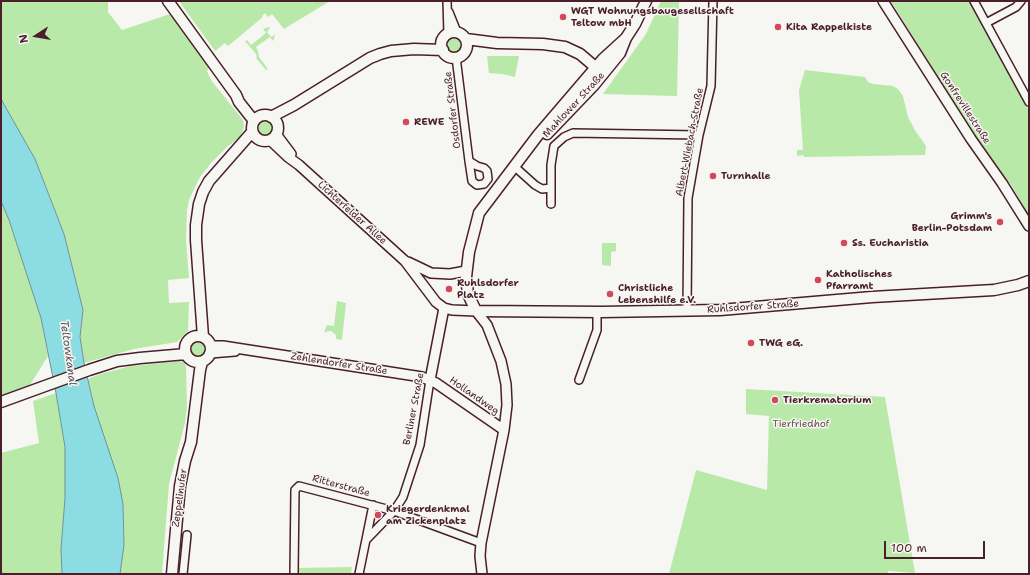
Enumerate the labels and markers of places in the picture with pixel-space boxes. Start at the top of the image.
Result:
place label: WGT Wohnungsbaugesellschaft Teltow mbH [571,5,734,28]
marker: WGT Wohnungsbaugesellschaft Teltow mbH [558,12,568,22]
place label: Kita Rappelkiste [786,21,872,33]
marker: Kita Rappelkiste [773,22,783,32]
place label: REWE [414,116,444,128]
marker: REWE [401,117,411,127]
place label: Turnhalle [721,170,771,182]
marker: Turnhalle [708,171,718,181]
place label: Grimm's Berlin-Potsdam [912,210,992,234]
marker: Grimm's Berlin-Potsdam [995,217,1005,227]
place label: Ss. Eucharistia [852,237,929,249]
marker: Ss. Eucharistia [839,238,849,248]
place label: Katholisches Pfarramt [826,268,892,292]
marker: Katholisches Pfarramt [813,275,823,285]
place label: Ruhlsdorfer Platz [457,277,519,300]
place label: Christliche Lebenshilfe e.V. [618,282,696,306]
marker: Ruhlsdorfer Platz [444,284,454,294]
marker: Christliche Lebenshilfe e.V. [605,289,615,299]
place label: TWG eG. [759,337,803,349]
marker: TWG eG. [746,338,756,348]
place label: Tierkrematorium [783,394,871,406]
marker: Tierkrematorium [770,395,780,405]
place label: Kriegerdenkmal am Zickenplatz [386,503,470,526]
marker: Kriegerdenkmal am Zickenplatz [373,510,383,520]

